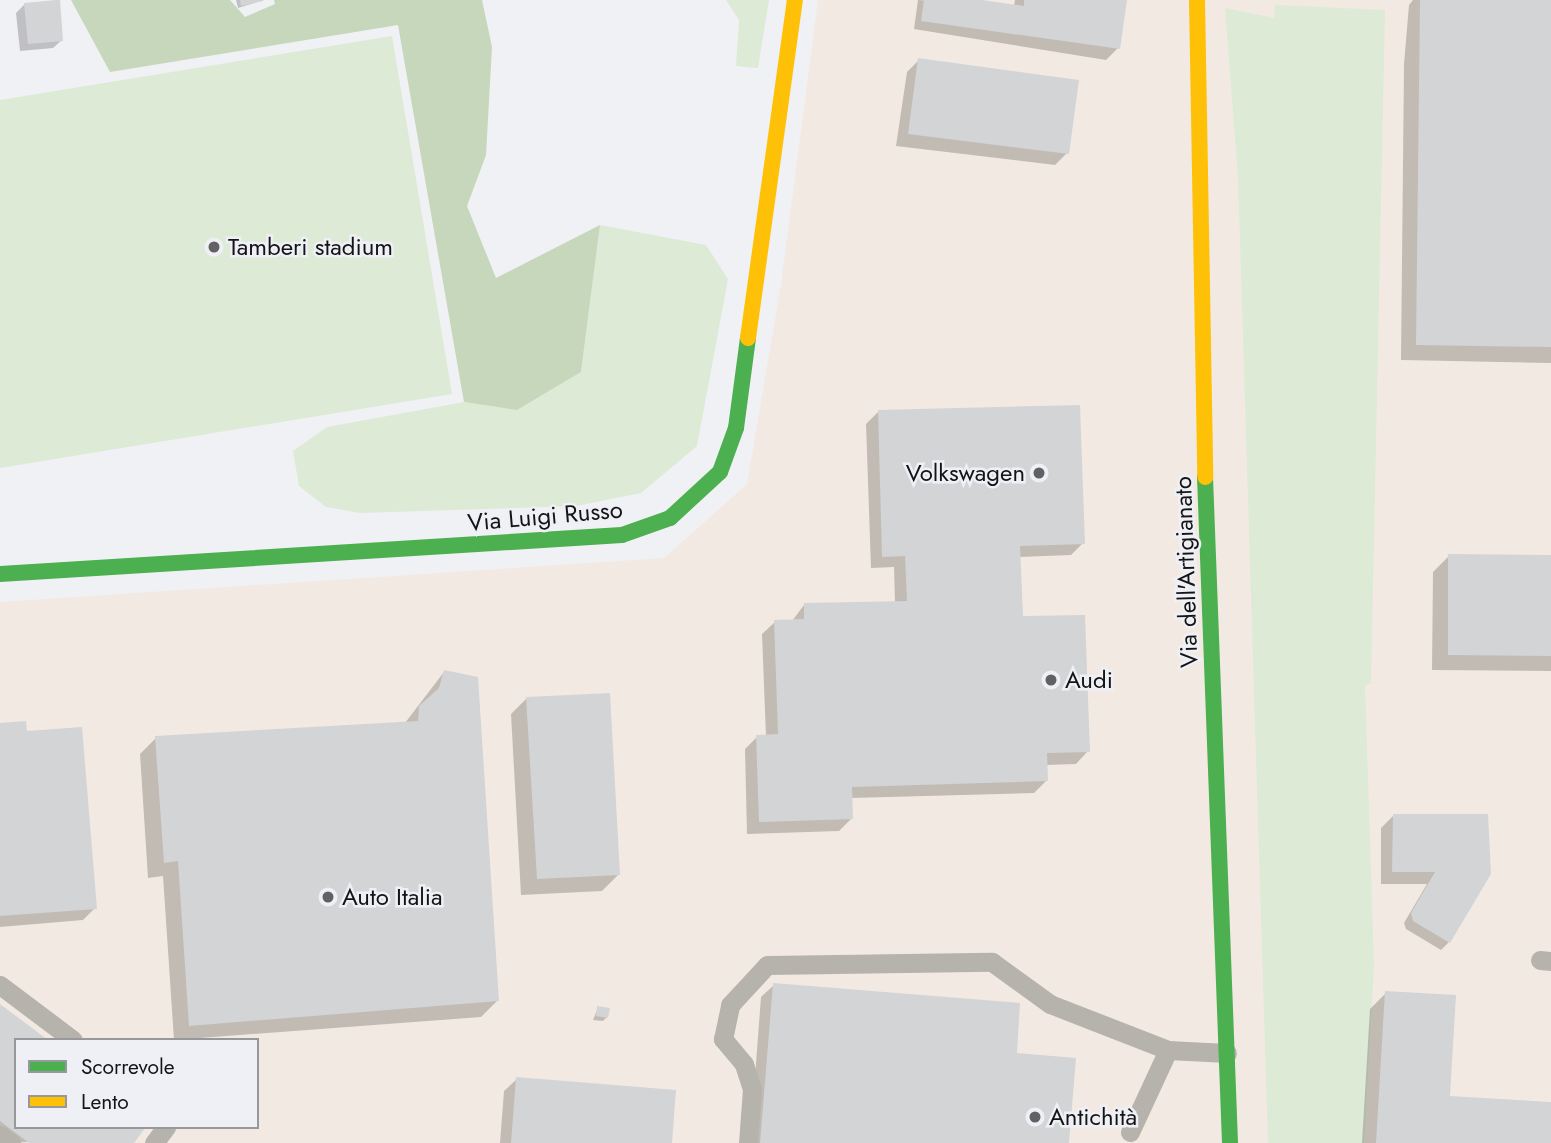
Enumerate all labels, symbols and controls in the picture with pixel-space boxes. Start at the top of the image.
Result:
place label: Tamberi stadium [228,233,393,261]
marker: Tamberi stadium [206,239,222,255]
place label: Volkswagen [906,459,1025,487]
marker: Volkswagen [1031,465,1047,481]
street label: Via dell'Artigianato [1168,476,1204,668]
street label: Via Luigi Russo [466,495,624,537]
place label: Audi [1065,666,1113,694]
marker: Audi [1043,672,1059,688]
place label: Auto Italia [342,883,443,911]
marker: Auto Italia [320,889,336,905]
legend [14,1038,259,1129]
text: Scorrevole [81,1052,175,1082]
text: Lento [81,1087,129,1117]
place label: Antichità [1049,1103,1137,1131]
marker: Antichità [1027,1109,1043,1125]

